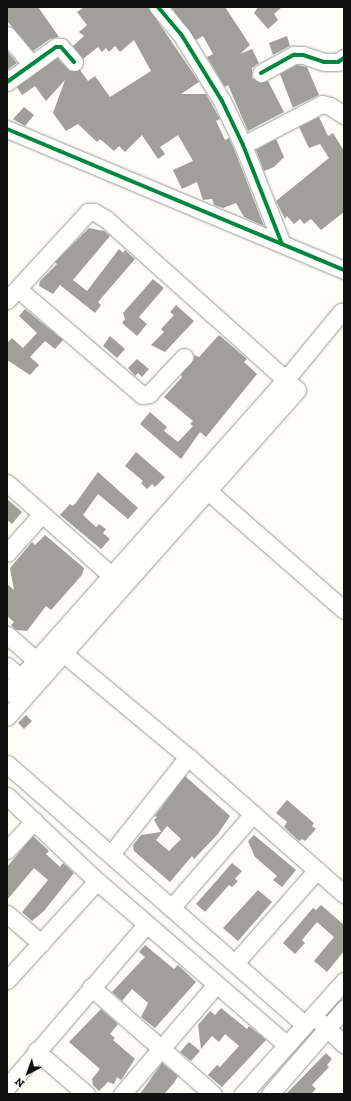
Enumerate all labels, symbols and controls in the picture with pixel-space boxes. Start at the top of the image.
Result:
north arrow [8,1053,48,1093]
text: N [12,1075,27,1090]

